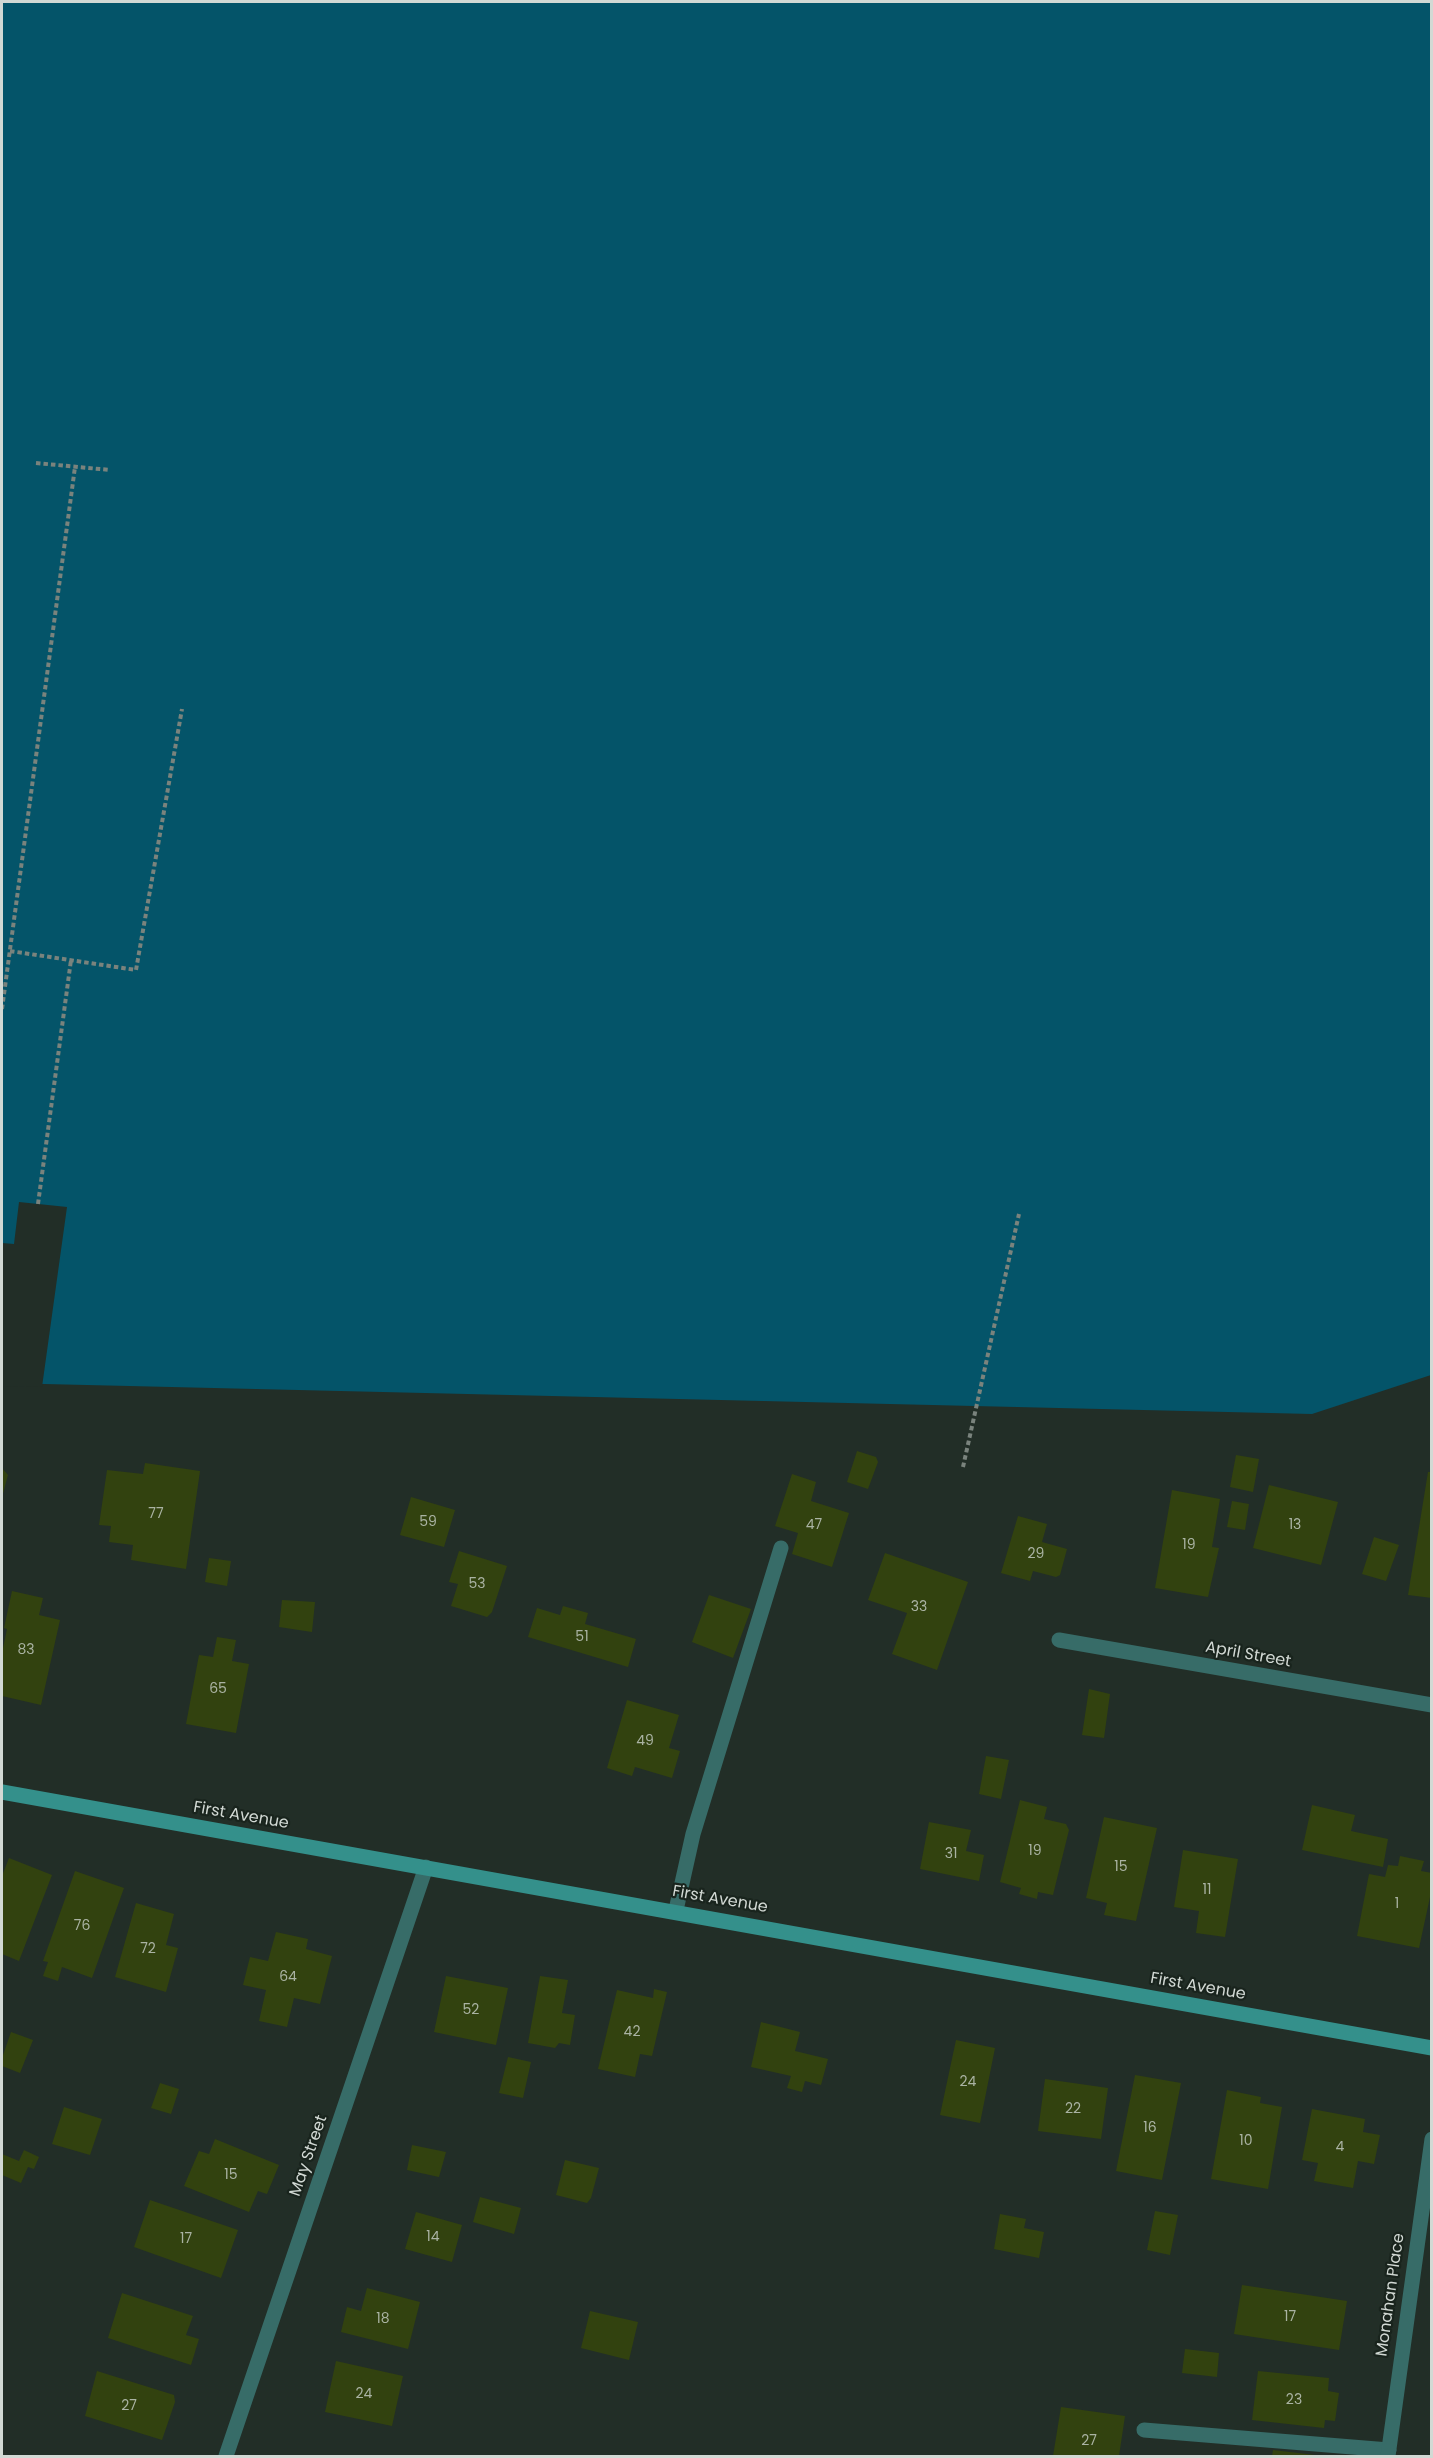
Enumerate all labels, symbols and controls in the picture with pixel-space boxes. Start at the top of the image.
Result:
house number: 77 [148,1506,164,1522]
house number: 59 [419,1514,437,1530]
house number: 47 [806,1517,822,1533]
house number: 13 [1289,1517,1301,1533]
house number: 19 [1182,1537,1196,1553]
house number: 29 [1028,1546,1044,1562]
house number: 53 [468,1576,486,1592]
house number: 33 [911,1599,927,1615]
house number: 51 [575,1629,589,1645]
street label: April Street [1204,1638,1292,1672]
house number: 83 [17,1642,35,1658]
house number: 65 [209,1681,227,1697]
house number: 49 [636,1733,654,1749]
street label: First Avenue [192,1798,290,1834]
house number: 19 [1028,1843,1042,1859]
house number: 31 [945,1846,957,1862]
house number: 15 [1114,1859,1128,1875]
street label: First Avenue [671,1882,769,1918]
house number: 11 [1203,1882,1211,1898]
house number: 1 [1395,1896,1399,1912]
house number: 76 [74,1918,90,1934]
house number: 72 [140,1941,156,1957]
house number: 64 [279,1969,297,1985]
street label: First Avenue [1149,1969,1247,2005]
house number: 52 [463,2002,479,2018]
house number: 42 [624,2024,640,2040]
house number: 24 [960,2074,976,2090]
house number: 22 [1065,2101,1081,2117]
street label: May Street [286,2113,332,2199]
house number: 16 [1143,2120,1157,2136]
house number: 10 [1239,2133,1253,2149]
house number: 4 [1336,2139,1344,2155]
house number: 15 [224,2167,238,2183]
house number: 14 [426,2229,440,2245]
house number: 17 [180,2231,192,2247]
street label: Monahan Place [1373,2232,1409,2358]
house number: 17 [1284,2309,1296,2325]
house number: 18 [376,2311,390,2327]
house number: 24 [356,2386,372,2402]
house number: 23 [1286,2392,1302,2408]
house number: 27 [121,2398,137,2414]
house number: 27 [1081,2433,1097,2449]

